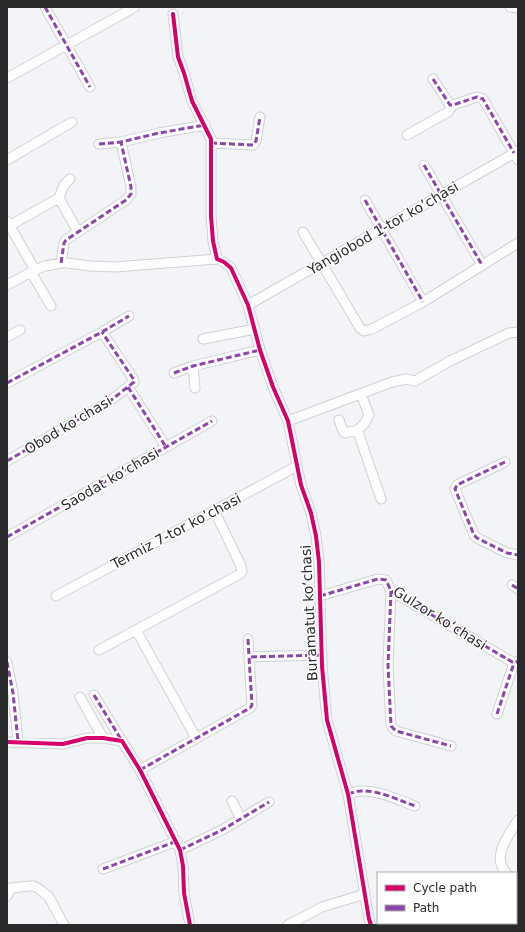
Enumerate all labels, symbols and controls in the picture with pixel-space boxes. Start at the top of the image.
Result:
street label: Yangiobod 1-tor koʼchasi [304,178,461,278]
street label: Obod koʻchasi [22,393,114,457]
street label: Saodat koʻchasi [58,444,162,514]
street label: Termiz 7-tor koʼchasi [107,490,244,573]
street label: Buramatut koʻchasi [297,545,321,681]
street label: Gulzor koʻchasi [391,583,489,653]
legend [377,872,517,924]
text: Cycle path [413,881,477,895]
text: Path [413,901,439,915]

